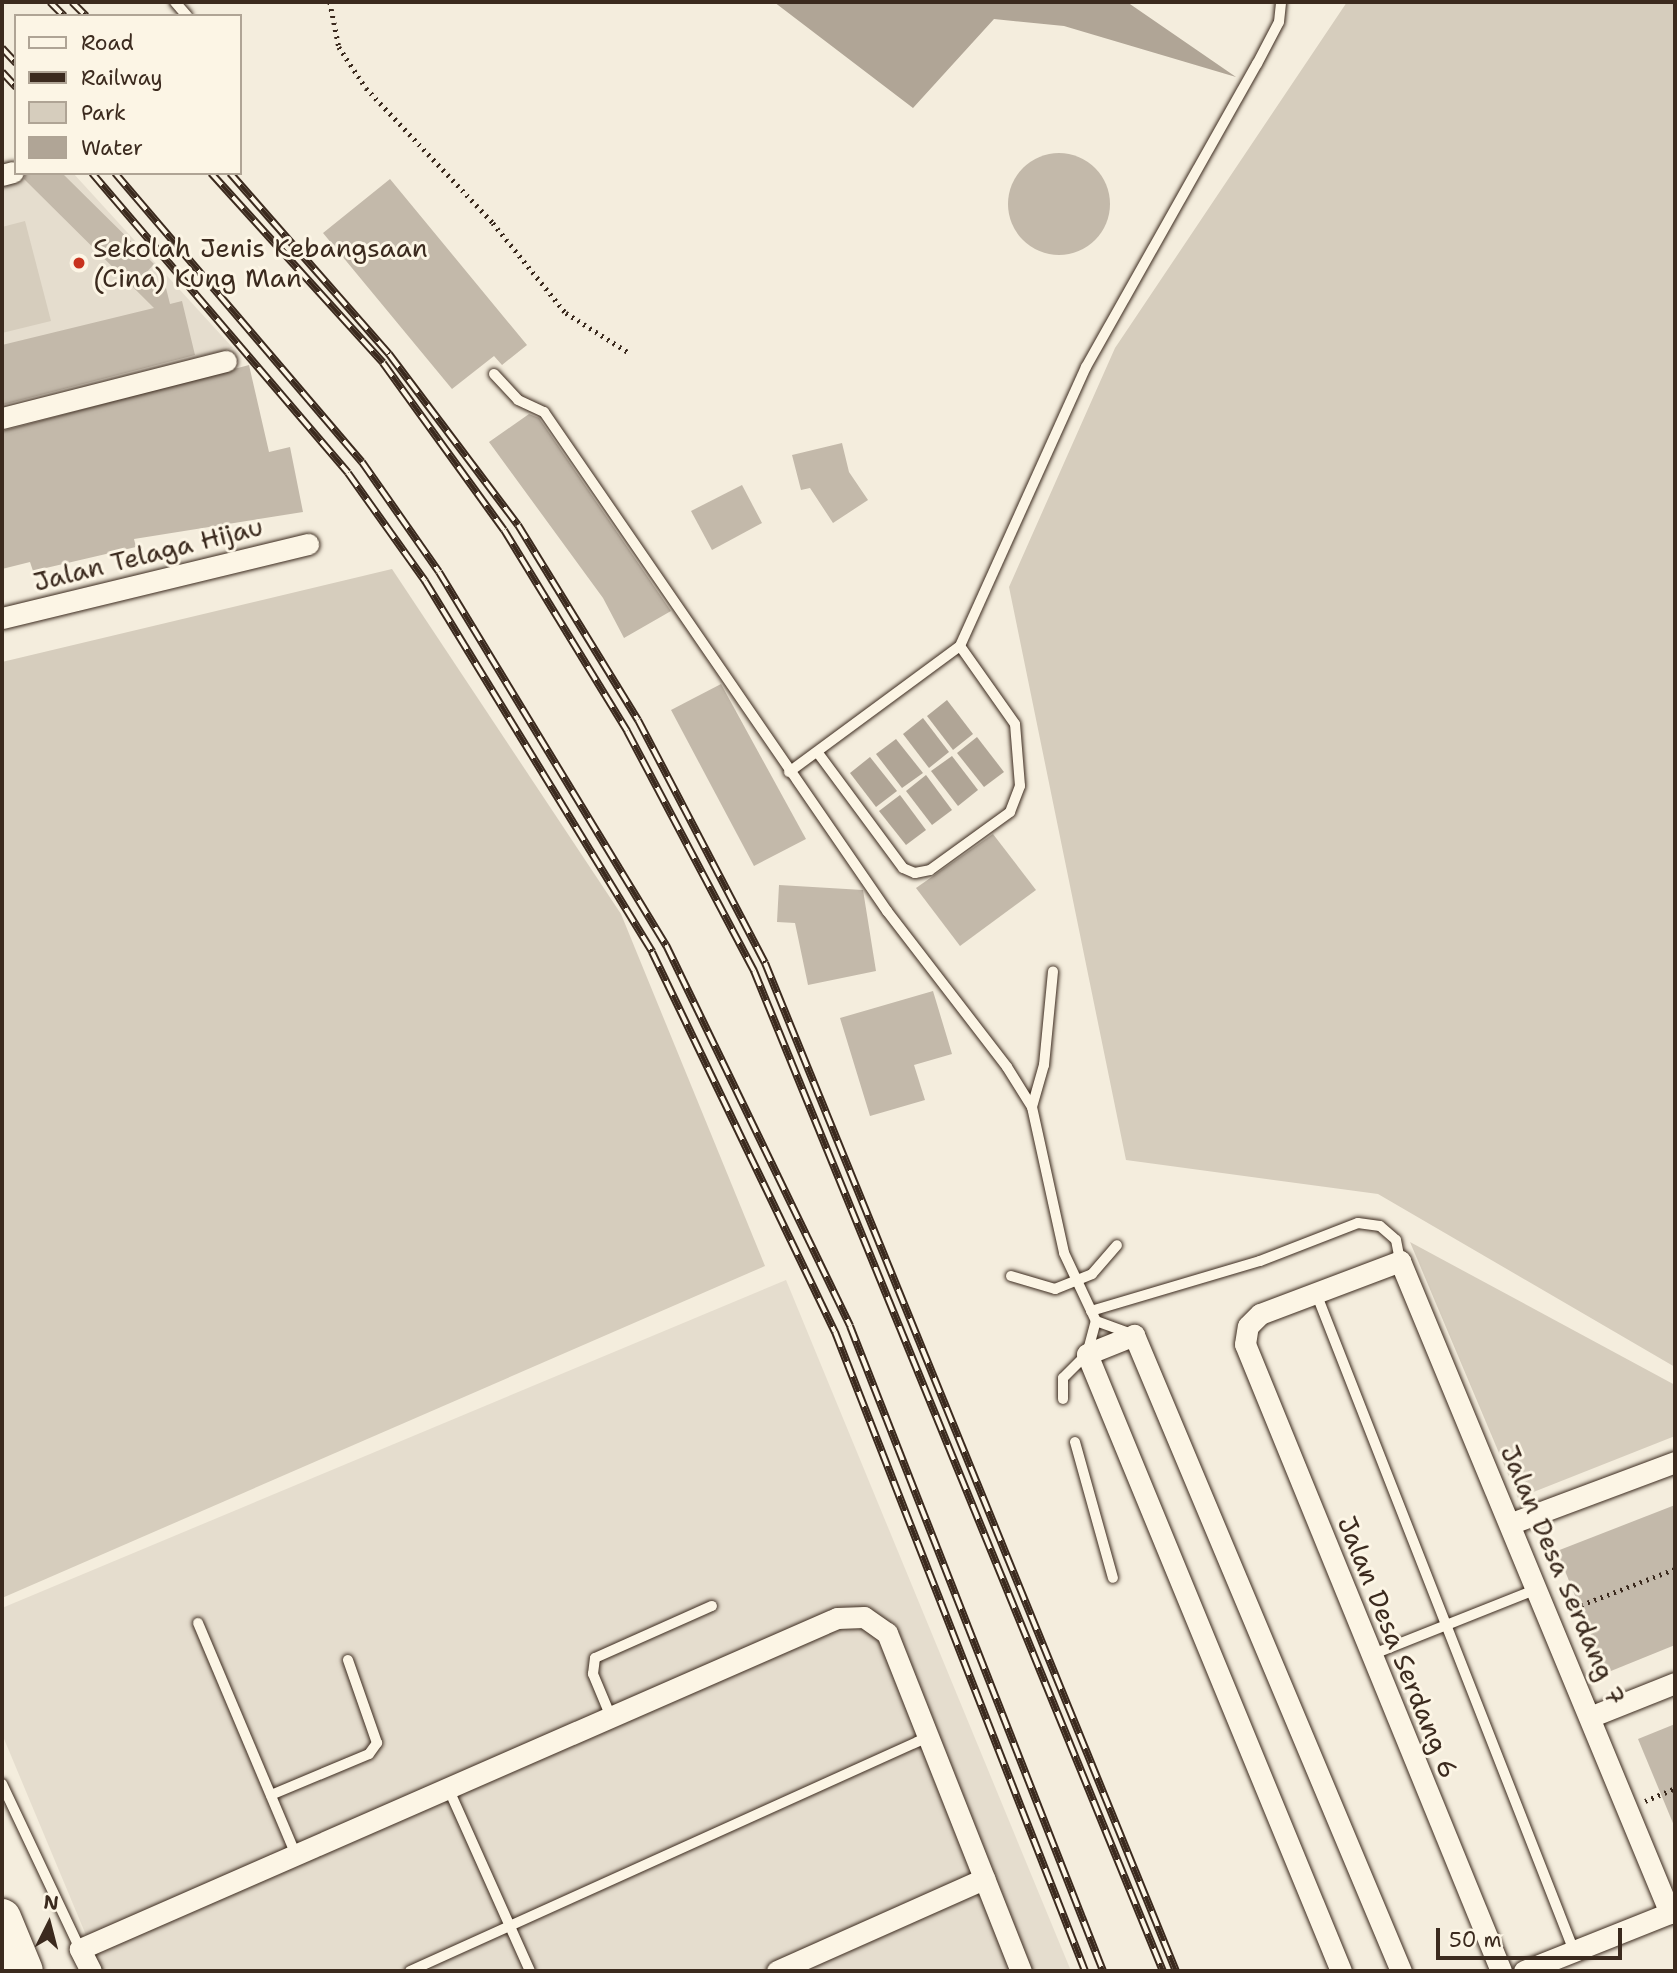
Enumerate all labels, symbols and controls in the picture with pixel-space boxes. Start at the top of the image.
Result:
legend [14,14,242,175]
text: Road [81,29,134,57]
text: Railway [81,64,163,92]
text: Park [81,99,126,127]
text: Water [81,134,143,162]
place label: Sekolah Jenis Kebangsaan (Cina) Kung Man [93,232,428,294]
marker: Sekolah Jenis Kebangsaan (Cina) Kung Man [71,255,87,271]
street label: Jalan Telaga Hijau [30,510,266,598]
street label: Jalan Desa Serdang 7 [1494,1440,1632,1710]
street label: Jalan Desa Serdang 6 [1331,1512,1465,1782]
north arrow [14,1889,84,1959]
text: N [42,1889,60,1916]
scale bar [1439,1913,1624,1957]
text: 50 m [1449,1926,1502,1954]

